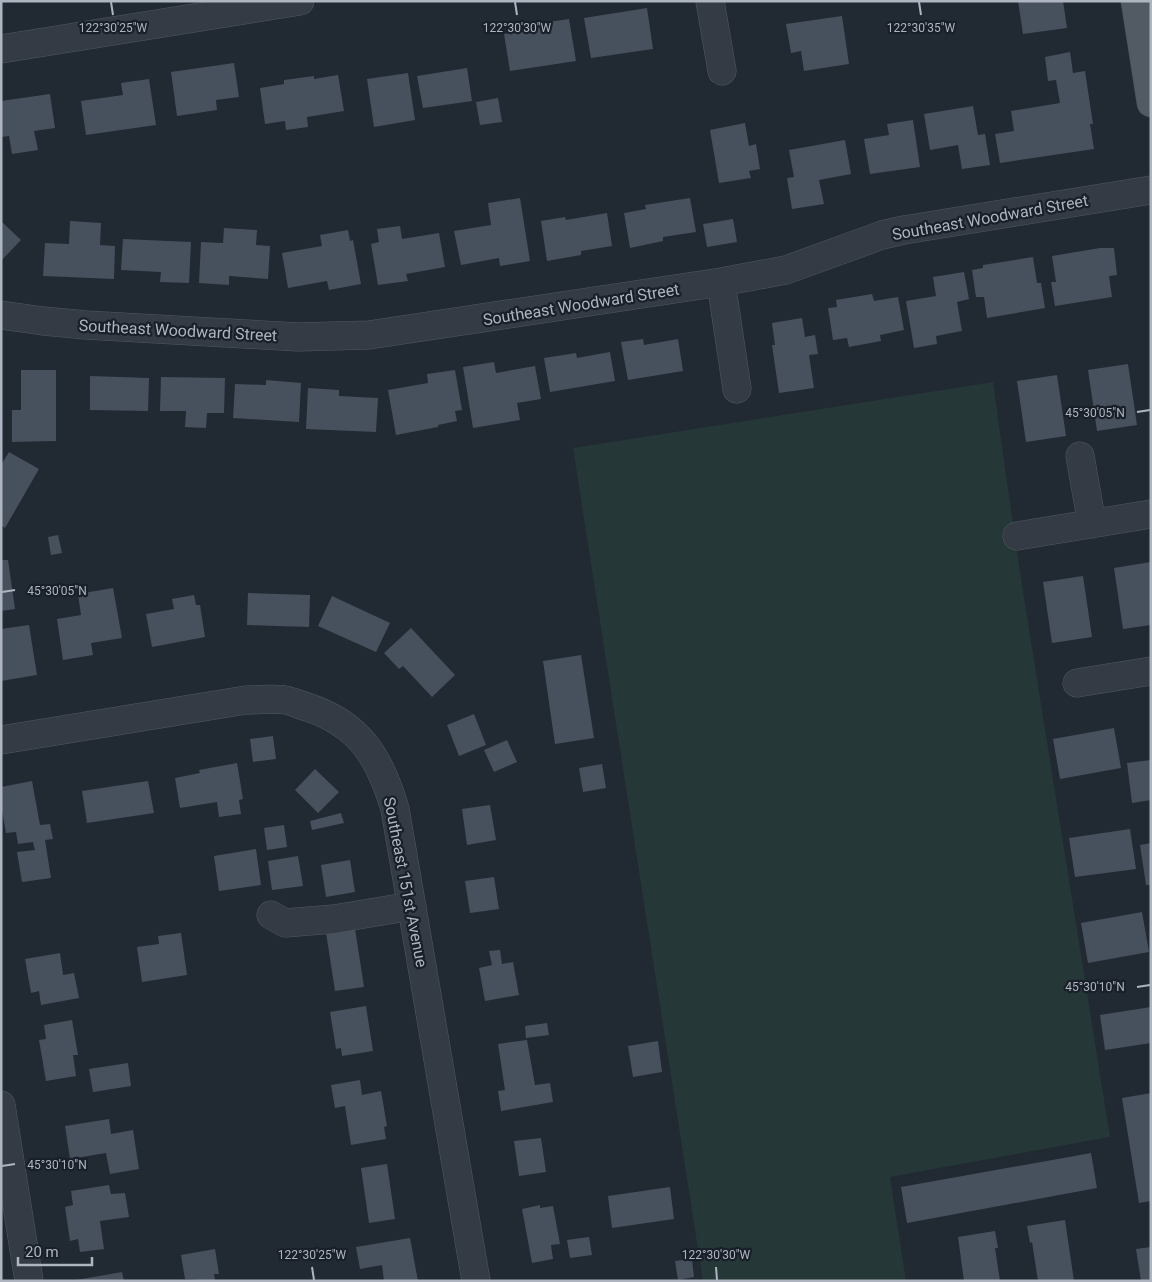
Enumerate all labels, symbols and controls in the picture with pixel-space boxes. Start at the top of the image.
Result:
text: 122°30'25"W [79,21,147,35]
text: 122°30'30"W [483,21,551,35]
text: 122°30'35"W [887,21,955,35]
street label: Southeast Woodward Street [891,191,1090,244]
street label: Southeast Woodward Street [482,280,681,329]
street label: Southeast Woodward Street [78,316,278,345]
text: 45°30'05"N [1065,406,1125,420]
text: 45°30'05"N [27,584,87,598]
street label: Southeast 151st Avenue [380,795,431,969]
text: 45°30'10"N [1065,980,1125,994]
text: 45°30'10"N [27,1158,87,1172]
scale bar [18,1234,91,1266]
text: 20 m [25,1243,59,1261]
text: 122°30'25"W [278,1248,346,1262]
text: 122°30'30"W [682,1248,750,1262]

